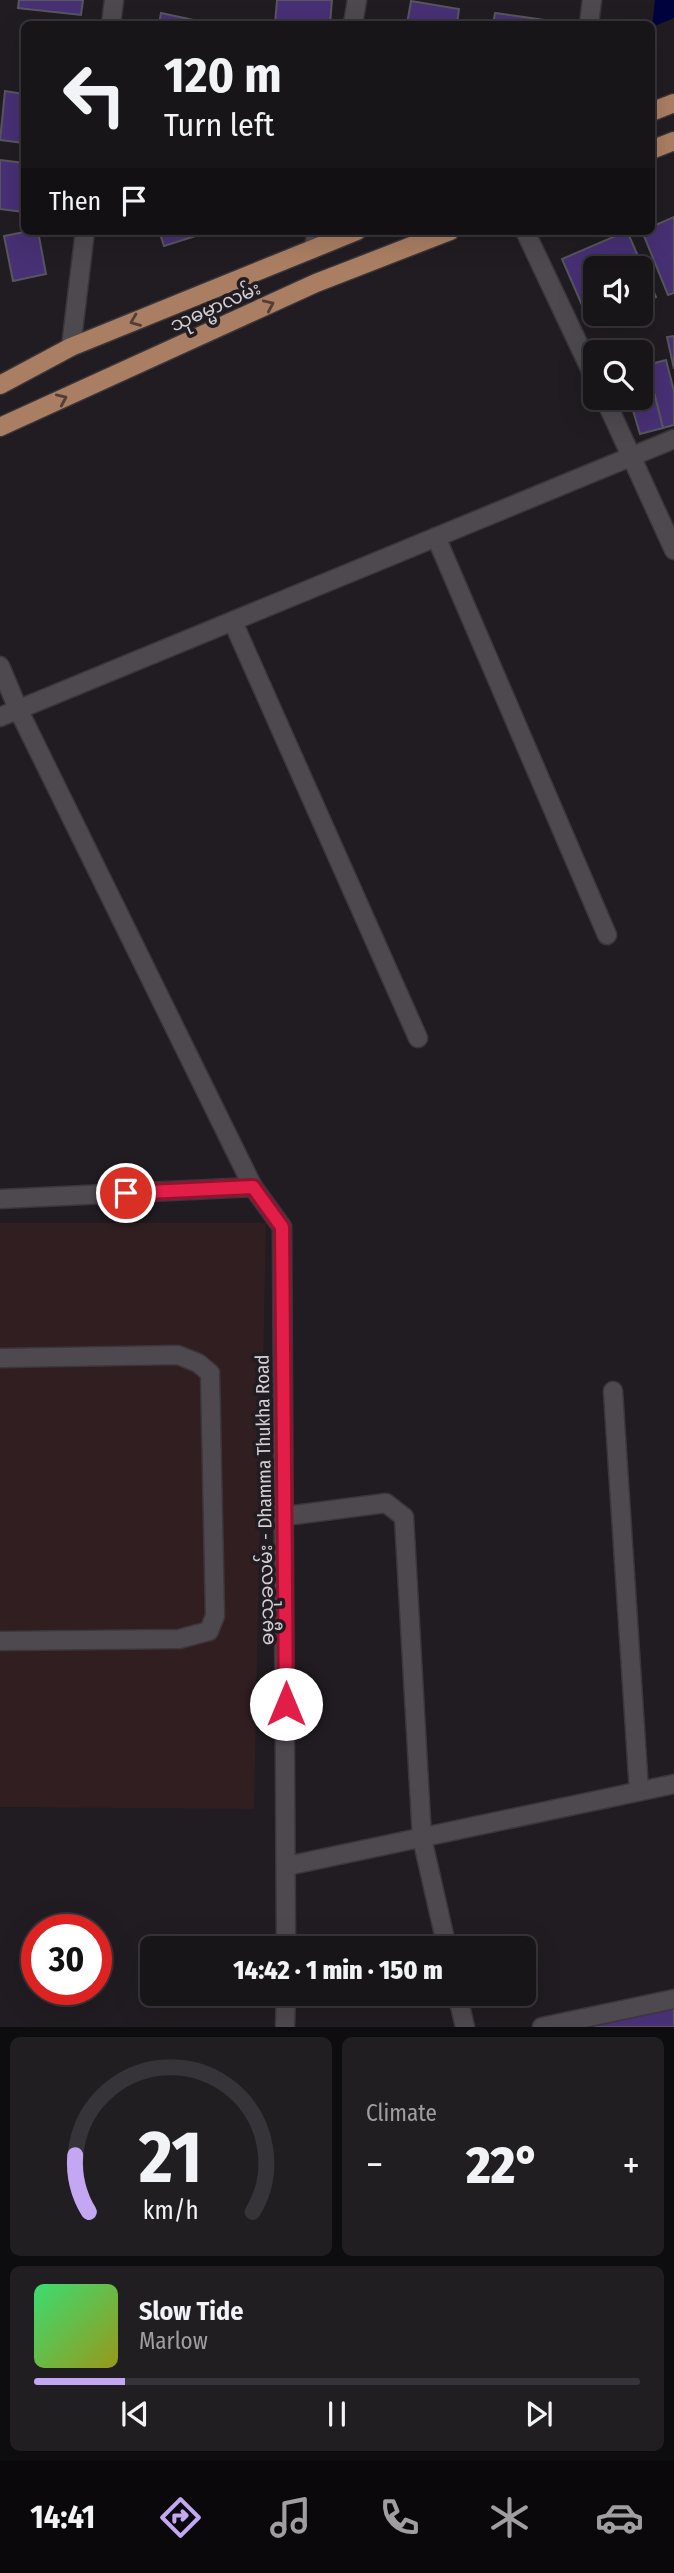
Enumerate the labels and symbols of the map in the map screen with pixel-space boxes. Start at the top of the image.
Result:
street label: သုဓမ္မာလမ်း [165,274,266,341]
one-way arrow [262,299,274,313]
one-way arrow [129,313,141,327]
one-way arrow [55,393,67,407]
pin [96,1163,156,1223]
street label: ဓမ္မသုခလမ်း - Dhamma Thukha Road [247,1354,284,1646]
position arrow [249,1667,323,1741]
speed limit sign: 30 [21,1914,112,2005]

